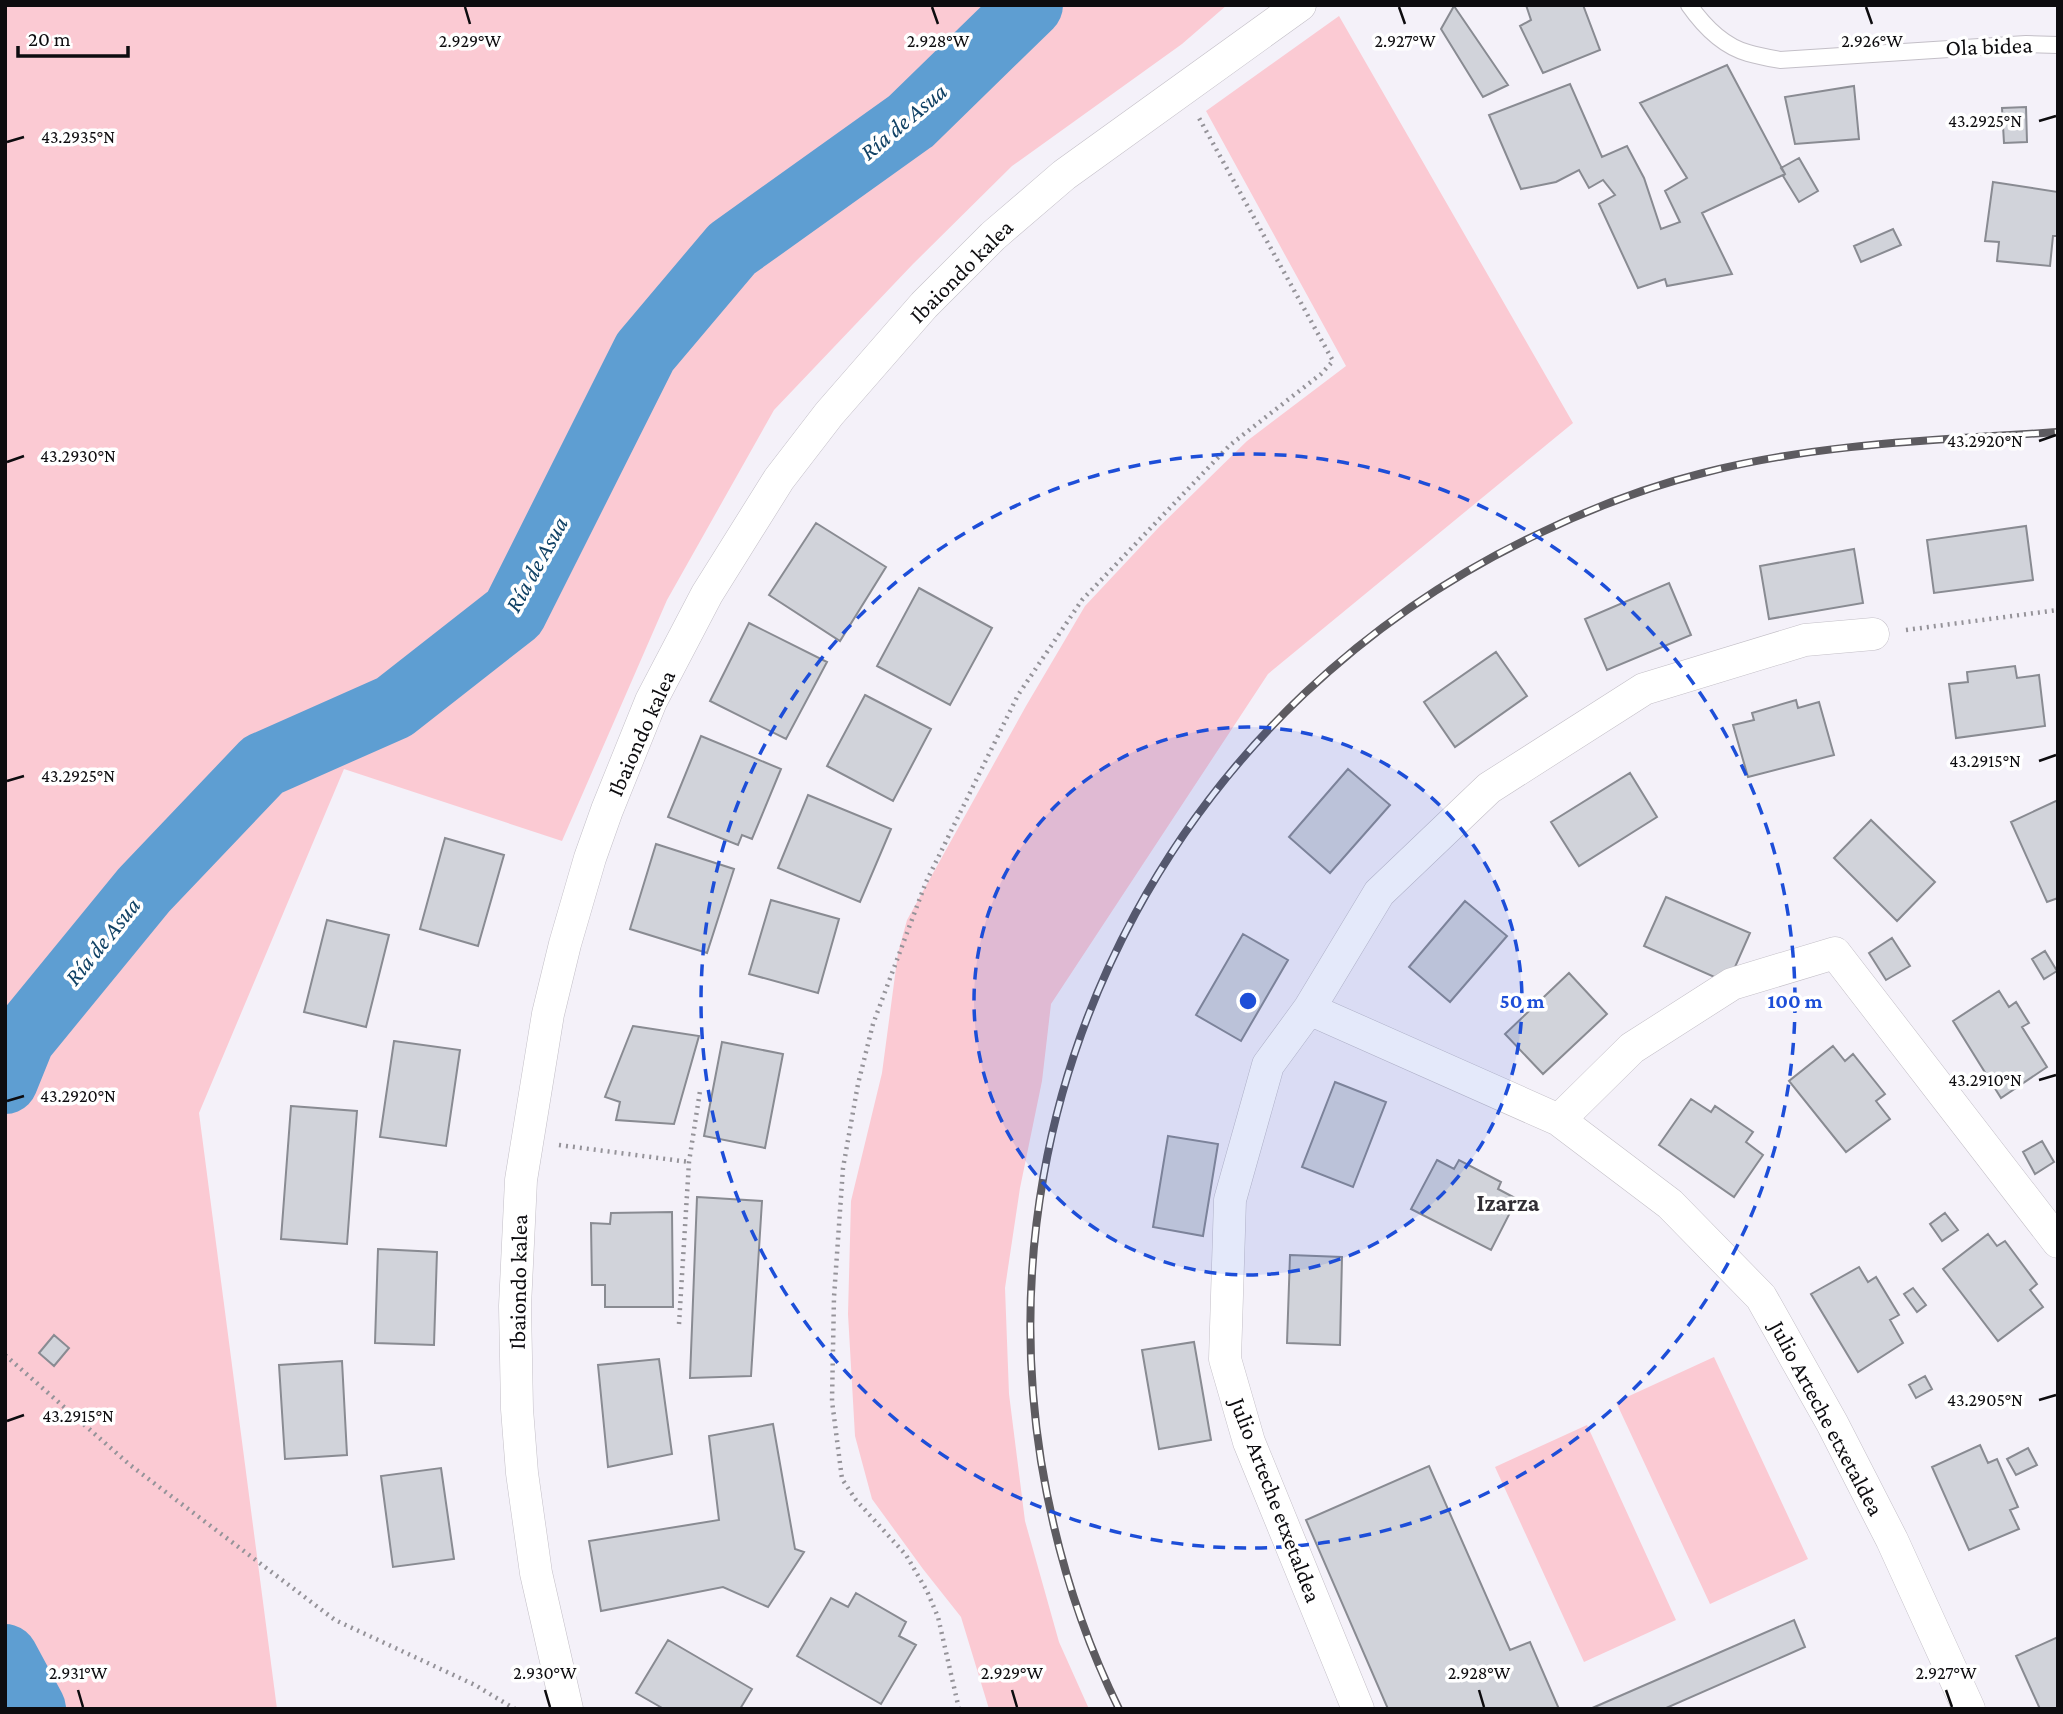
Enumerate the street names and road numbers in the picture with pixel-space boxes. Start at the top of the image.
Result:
street label: Ola bidea [1945,31,2033,61]
street label: Ibaiondo kalea [904,214,1018,328]
street label: Ibaiondo kalea [602,666,681,800]
street label: Ibaiondo kalea [504,1214,532,1350]
street label: Julio Arteche etxetaldea [1764,1314,1890,1520]
street label: Julio Arteche etxetaldea [1224,1392,1327,1606]

